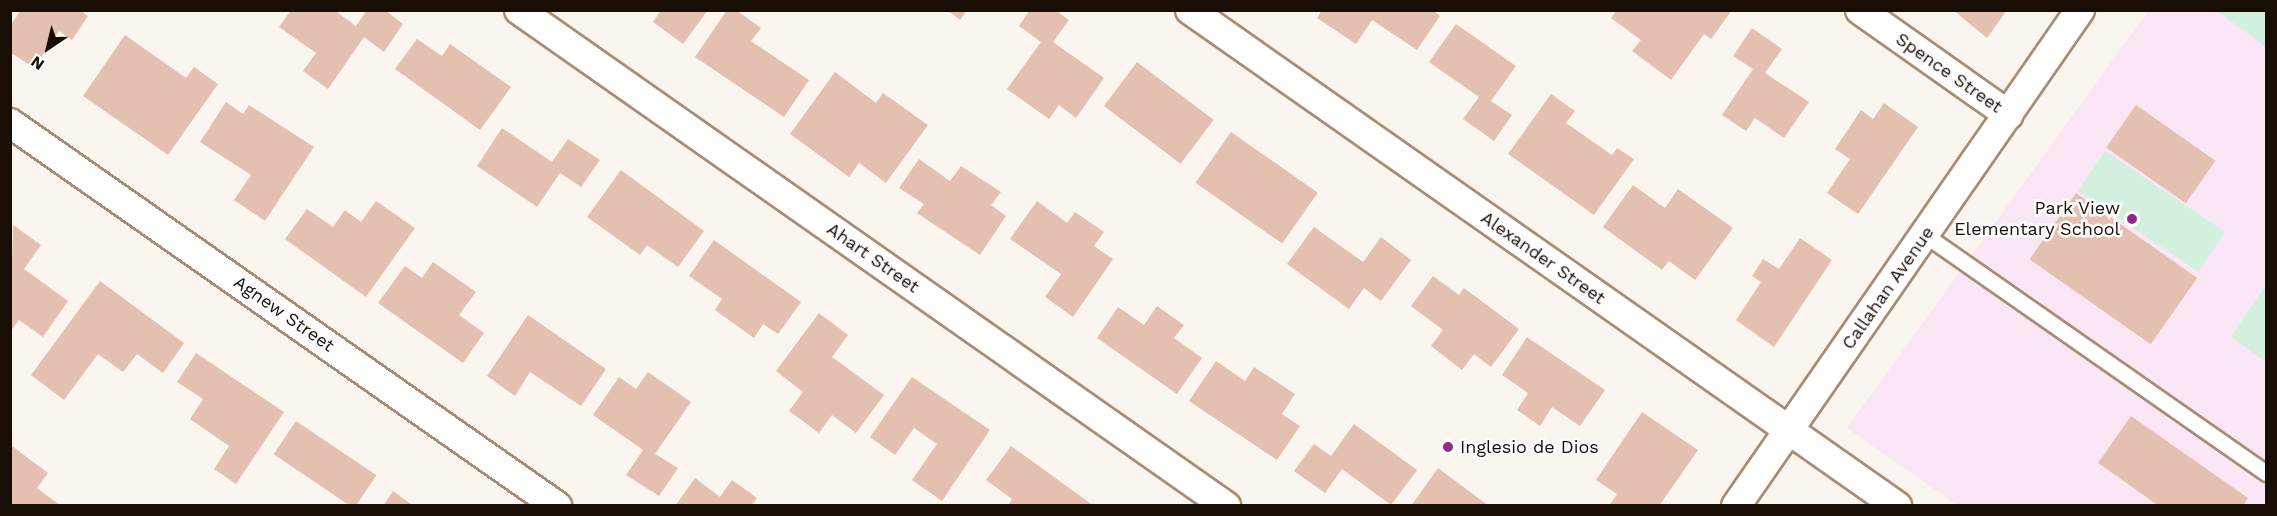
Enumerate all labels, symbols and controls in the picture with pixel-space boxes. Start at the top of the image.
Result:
north arrow [18,18,78,78]
street label: Spence Street [1892,28,2006,118]
text: N [27,52,48,74]
place label: Park View Elementary School [1954,198,2120,240]
street label: Alexander Street [1476,207,1610,309]
marker: Park View Elementary School [2125,212,2139,226]
street label: Ahart Street [823,218,923,298]
street label: Callahan Avenue [1837,222,1939,354]
street label: Agnew Street [229,271,339,357]
place label: Inglesio de Dios [1460,436,1599,458]
marker: Inglesio de Dios [1441,440,1455,454]

